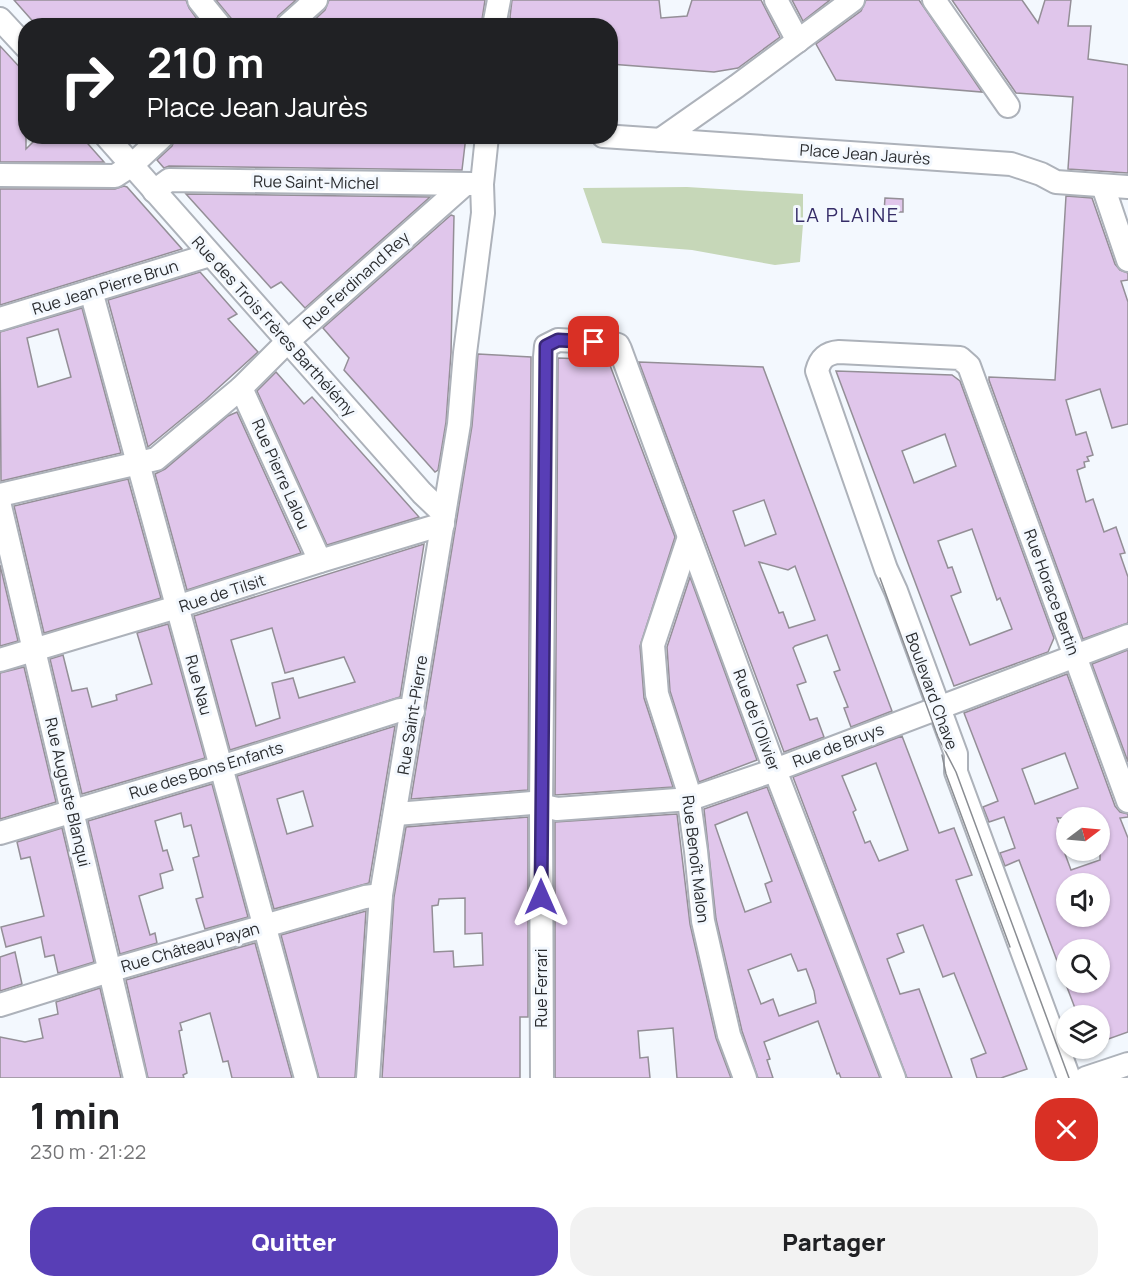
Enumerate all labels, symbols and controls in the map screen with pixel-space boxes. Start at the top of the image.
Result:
text: 210 m [147,33,264,91]
icon: right [48,42,126,120]
text: Place Jean Jaurès [147,88,368,125]
street label: Place Jean Jaurès [799,138,931,170]
street label: Rue Saint-Michel [253,170,379,194]
district label: LA PLAINE [794,201,900,228]
street label: Rue Ferdinand Rey [298,226,414,334]
street label: Rue des Trois Frères Barthélémy [187,231,361,421]
street label: Rue Jean Pierre Brun [29,254,181,320]
pin [568,316,619,367]
icon: arrive [577,325,610,358]
street label: Rue Pierre Lalou [247,415,315,533]
street label: Rue Horace Bertin [1019,526,1085,658]
street label: Rue de Tilsit [176,569,268,617]
street label: Boulevard Chave [901,629,963,753]
street label: Rue Nau [180,652,218,718]
street label: Rue Saint-Pierre [392,654,432,776]
street label: Rue de l'Olivier [728,666,786,774]
street label: Rue Auguste Blanqui [40,715,96,869]
street label: Rue de Bruys [789,718,887,772]
street label: Rue des Bons Enfants [126,736,286,804]
street label: Rue Benoît Malon [677,794,715,924]
north arrow [1056,807,1110,861]
map controls [1056,807,1110,1059]
position arrow [509,865,573,929]
button: sound [1056,873,1110,927]
street label: Rue Château Payan [118,917,262,977]
button: search [1056,939,1110,993]
street label: Rue Ferrari [530,949,552,1027]
button: layers [1056,1005,1110,1059]
text: 1 min [30,1091,120,1140]
button: close [1035,1098,1098,1161]
text: 230 m · 21:22 [30,1138,146,1165]
button: Quitter [30,1207,558,1276]
button: Partager [570,1207,1098,1276]

